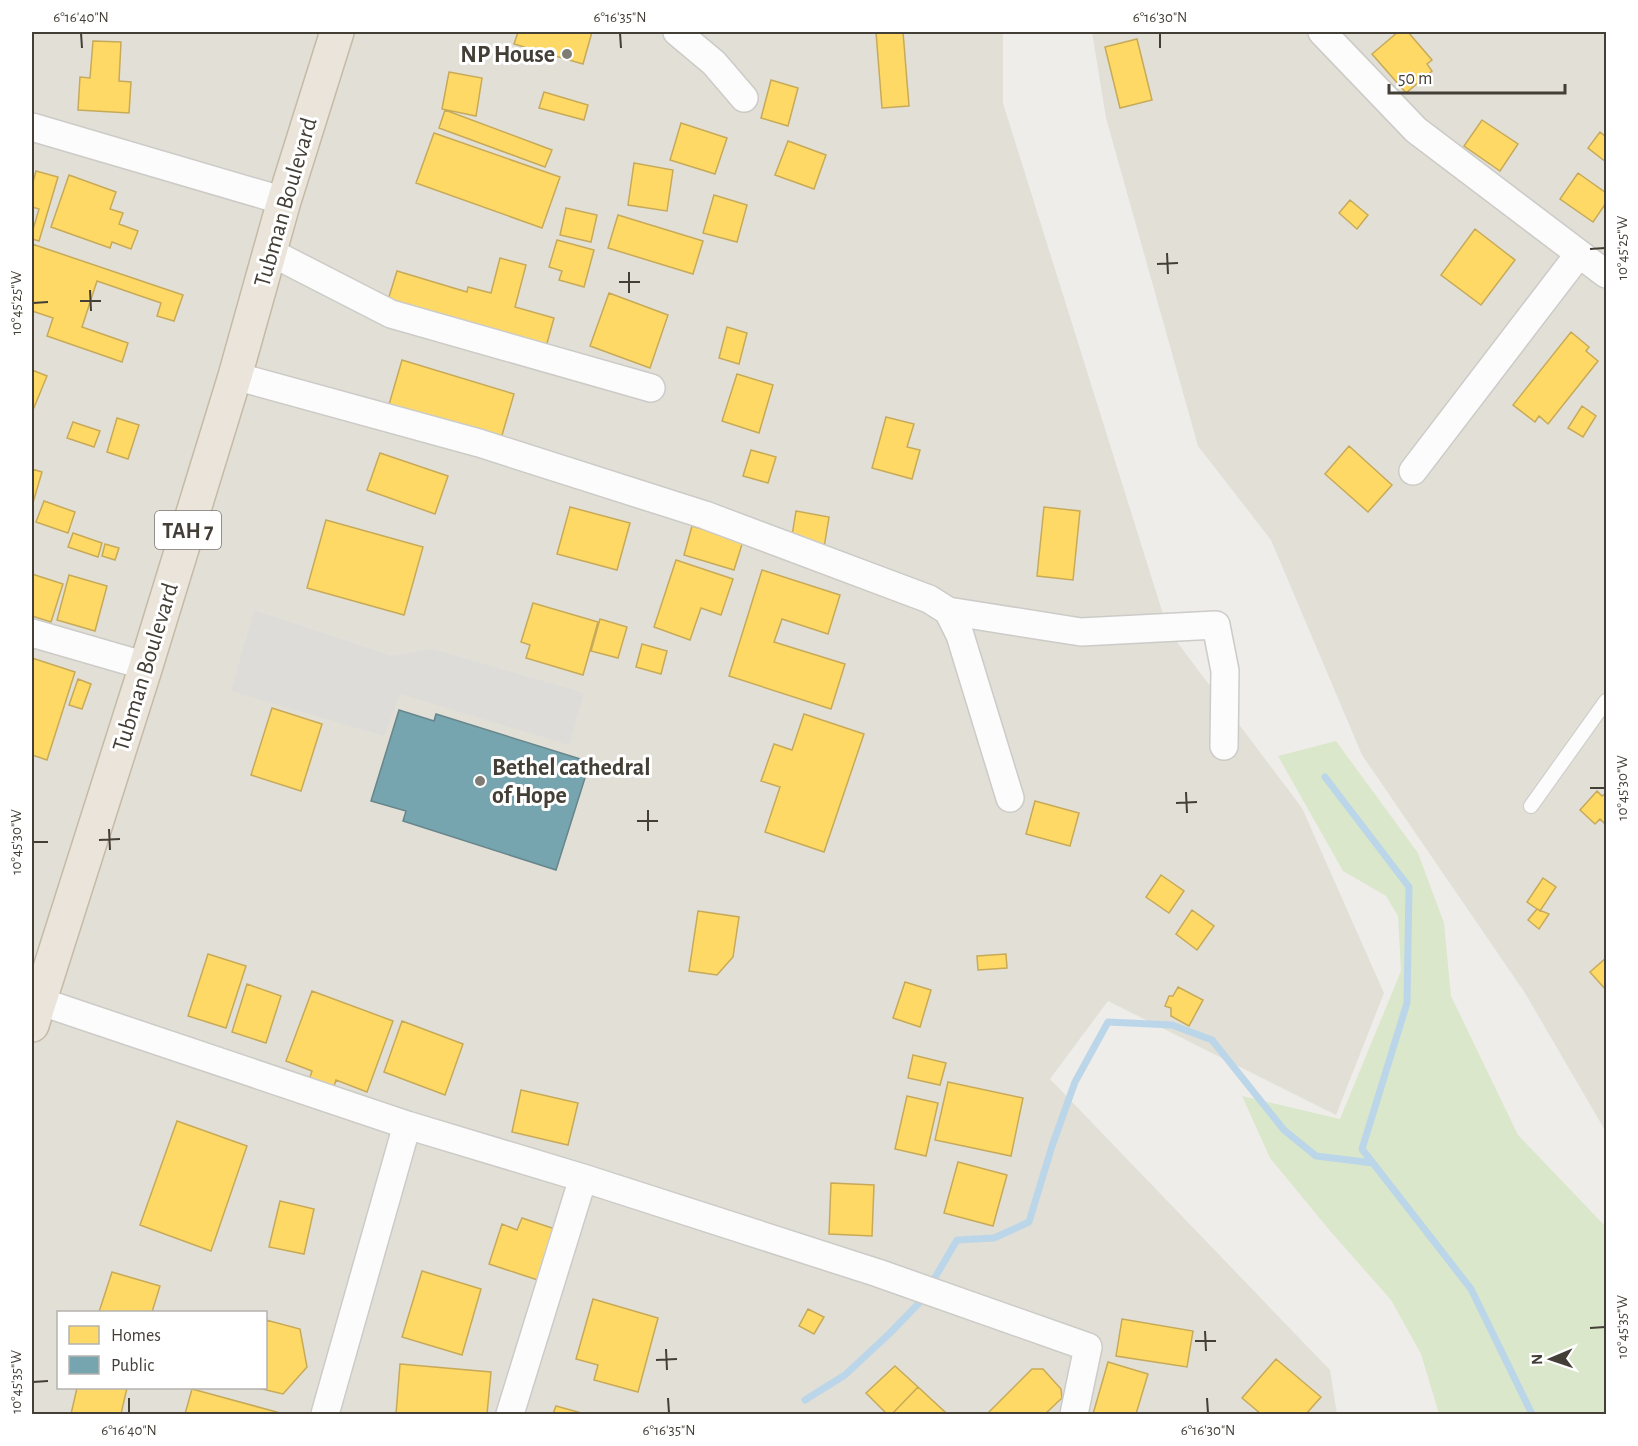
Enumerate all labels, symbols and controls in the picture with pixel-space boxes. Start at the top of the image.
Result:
text: 6°16'40"N [53,10,109,25]
text: 6°16'35"N [593,10,647,25]
text: 6°16'30"N [1133,10,1187,25]
place label: NP House [460,43,555,67]
marker: NP House [560,47,574,61]
scale bar [1389,57,1564,95]
text: 50 m [1398,70,1432,88]
street label: Tubman Boulevard [250,115,322,290]
text: 10°45'25"W [1615,215,1630,280]
text: 10°45'25"W [9,270,24,335]
road number: TAH 7 [155,511,221,549]
street label: Tubman Boulevard [109,580,183,755]
text: 10°45'30"W [1615,755,1630,821]
place label: Bethel cathedral of Hope [492,756,651,808]
marker: Bethel cathedral of Hope [473,774,487,788]
text: 10°45'30"W [9,809,24,875]
text: 10°45'35"W [1615,1295,1630,1359]
legend [57,1311,267,1389]
text: Homes [111,1327,161,1345]
north arrow [1521,1329,1581,1389]
text: 10°45'35"W [9,1350,24,1414]
text: N [1529,1354,1545,1365]
text: Public [111,1357,154,1375]
text: 6°16'40"N [101,1423,157,1438]
text: 6°16'35"N [642,1423,696,1438]
text: 6°16'30"N [1181,1423,1235,1438]

